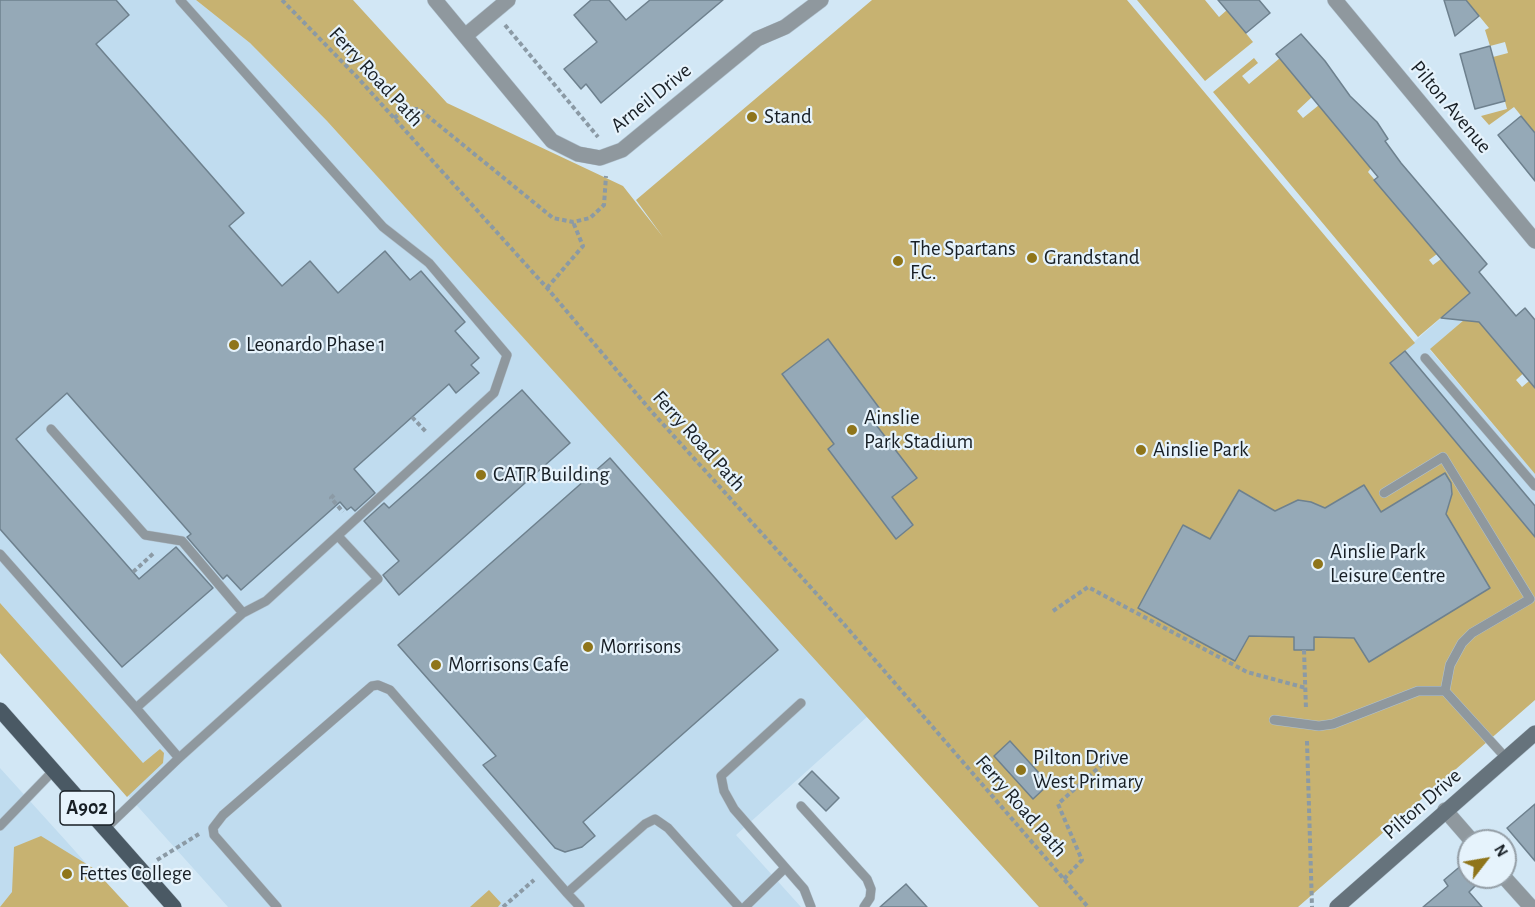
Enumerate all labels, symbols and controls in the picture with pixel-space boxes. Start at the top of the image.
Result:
street label: Ferry Road Path [323,22,429,132]
street label: Pilton Avenue [1405,56,1497,158]
street label: Arneil Drive [606,58,696,138]
place label: Stand [764,104,812,130]
marker: Stand [745,110,759,124]
place label: The Spartans F.C. [910,236,1016,286]
place label: Grandstand [1044,245,1140,271]
marker: Grandstand [1025,251,1039,265]
marker: The Spartans F.C. [891,254,905,268]
place label: Leonardo Phase 1 [246,332,386,358]
marker: Leonardo Phase 1 [227,338,241,352]
street label: Ferry Road Path [647,385,751,497]
place label: Ainslie Park Stadium [864,405,973,455]
marker: Ainslie Park Stadium [845,423,859,437]
place label: Ainslie Park [1153,437,1248,463]
marker: Ainslie Park [1134,443,1148,457]
place label: CATR Building [493,462,610,488]
marker: CATR Building [474,468,488,482]
place label: Ainslie Park Leisure Centre [1330,539,1446,589]
marker: Ainslie Park Leisure Centre [1311,557,1325,571]
place label: Morrisons [600,634,681,660]
marker: Morrisons [581,640,595,654]
place label: Morrisons Cafe [448,652,569,678]
marker: Morrisons Cafe [429,658,443,672]
place label: Pilton Drive West Primary [1033,745,1143,795]
street label: Ferry Road Path [970,750,1072,862]
marker: Pilton Drive West Primary [1014,763,1028,777]
street label: Pilton Drive [1378,763,1466,845]
road number: A902 [60,791,114,825]
north arrow [1457,829,1517,889]
text: N [1491,842,1510,860]
place label: Fettes College [79,861,192,887]
marker: Fettes College [60,867,74,881]

